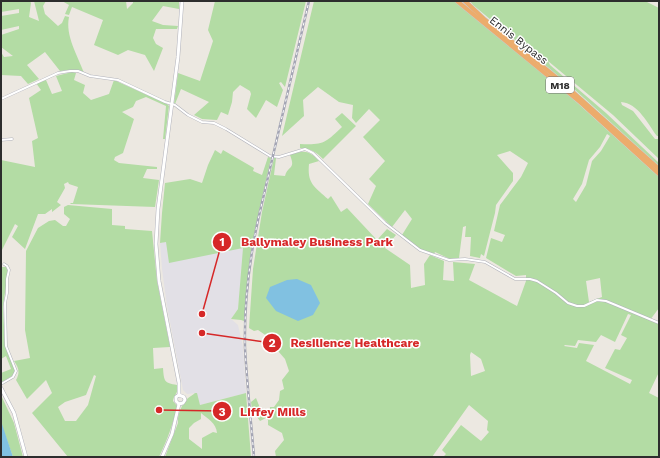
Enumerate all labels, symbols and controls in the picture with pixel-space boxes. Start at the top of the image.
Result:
street label: Ennis Bypass [487,14,551,67]
road number: M18 [546,77,574,93]
callout: Ballymaley Business Park [212,230,401,254]
text: 1 [219,235,225,249]
text: Ballymaley Business Park [241,235,394,249]
callout: Resilience Healthcare [262,331,427,355]
text: 2 [268,336,276,350]
text: Resilience Healthcare [290,336,420,350]
callout: Liffey Mills [212,399,314,423]
text: 3 [218,405,226,419]
text: Liffey Mills [240,405,306,419]

